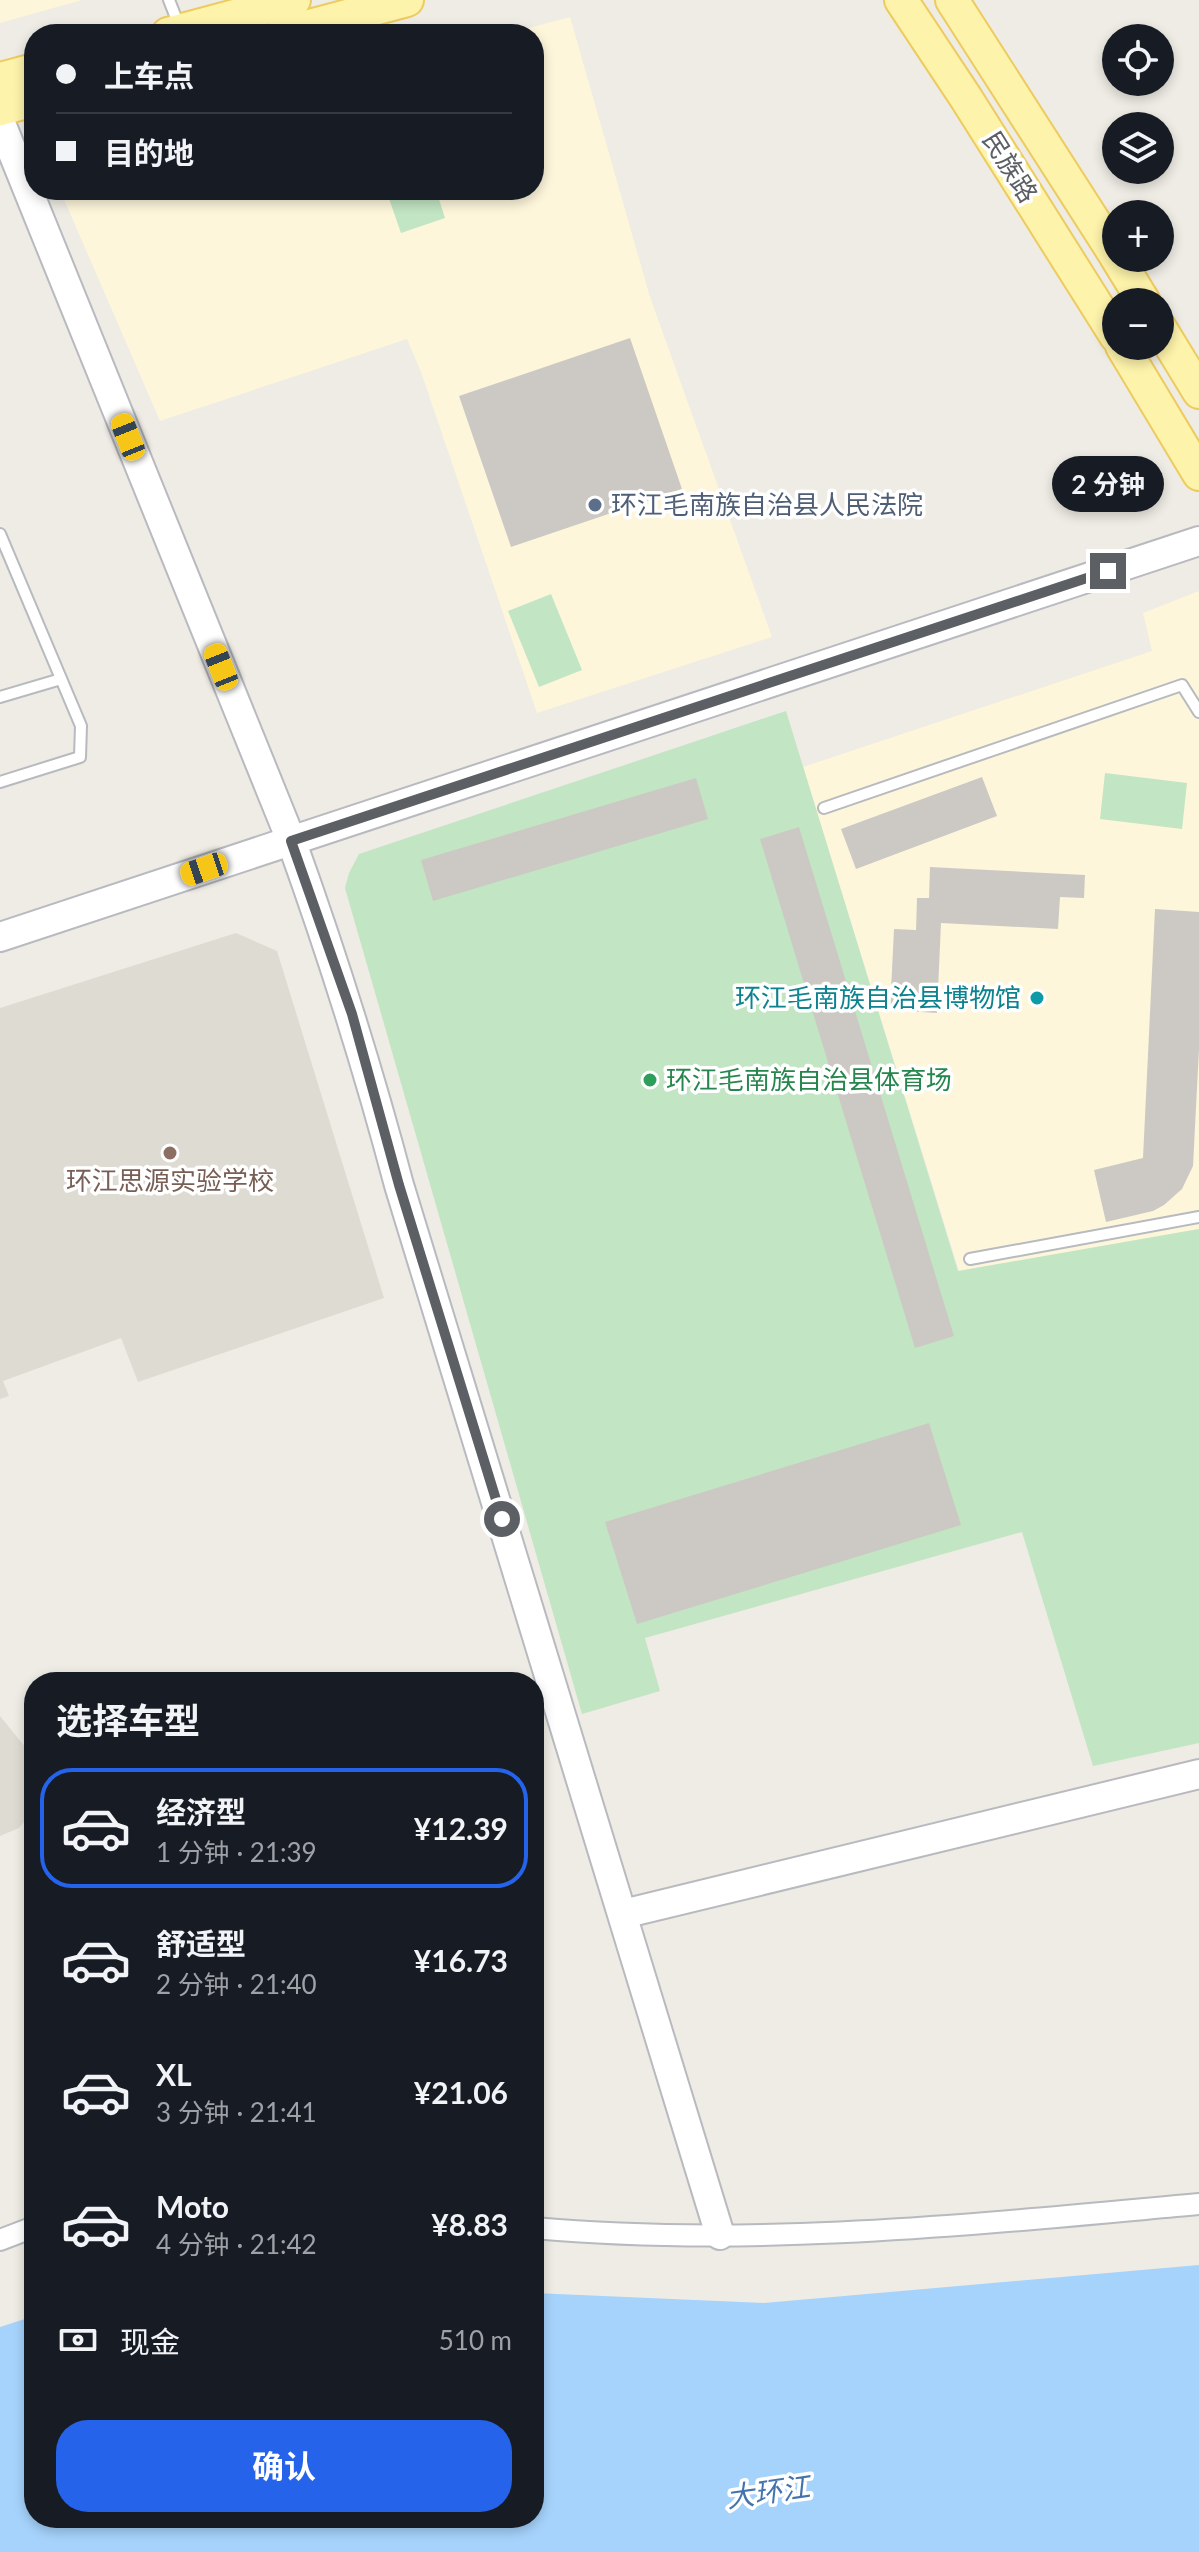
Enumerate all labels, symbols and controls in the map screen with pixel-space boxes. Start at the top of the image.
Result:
map controls [1102,24,1174,360]
button: locate [1102,24,1174,96]
text: 上车点 [104,57,194,93]
button: layers [1102,112,1174,184]
street label: 民族路 [977,125,1045,208]
text: 目的地 [104,134,194,170]
button: + [1102,200,1174,272]
button: − [1102,288,1174,360]
car [108,410,148,464]
callout: 2 分钟 [1052,455,1164,511]
text: 2 分钟 [1071,468,1145,500]
place label: 环江毛南族自治县人民法院 [611,488,923,520]
marker: 环江毛南族自治县人民法院 [586,496,604,514]
route end [1090,553,1126,589]
car [201,640,241,694]
car [177,850,231,888]
place label: 环江毛南族自治县博物馆 [735,981,1021,1013]
marker: 环江毛南族自治县博物馆 [1028,989,1046,1007]
place label: 环江毛南族自治县体育场 [666,1063,952,1095]
marker: 环江毛南族自治县体育场 [641,1071,659,1089]
marker: 环江思源实验学校 [161,1144,179,1162]
place label: 环江思源实验学校 [66,1164,274,1196]
route start [484,1501,520,1537]
text: 选择车型 [56,1698,200,1742]
icon: car [60,1792,132,1864]
text: 经济型 [156,1793,246,1829]
text: ¥12.39 [414,1810,508,1846]
text: 1 分钟 · 21:39 [156,1836,317,1868]
icon: car [60,1924,132,1996]
text: 舒适型 [156,1925,246,1961]
text: ¥16.73 [414,1942,508,1978]
text: 2 分钟 · 21:40 [156,1968,317,2000]
icon: car [60,2056,132,2128]
text: XL [156,2056,192,2092]
text: ¥21.06 [414,2074,508,2110]
text: 3 分钟 · 21:41 [156,2096,317,2128]
icon: car [60,2188,132,2260]
text: Moto [156,2188,229,2224]
text: ¥8.83 [431,2206,508,2242]
text: 4 分钟 · 21:42 [156,2228,317,2260]
icon: cash [56,2318,100,2362]
text: 现金 [120,2323,180,2359]
text: 510 m [439,2324,512,2356]
button: 确认 [56,2420,512,2512]
water label: 大环江 [724,2468,815,2514]

